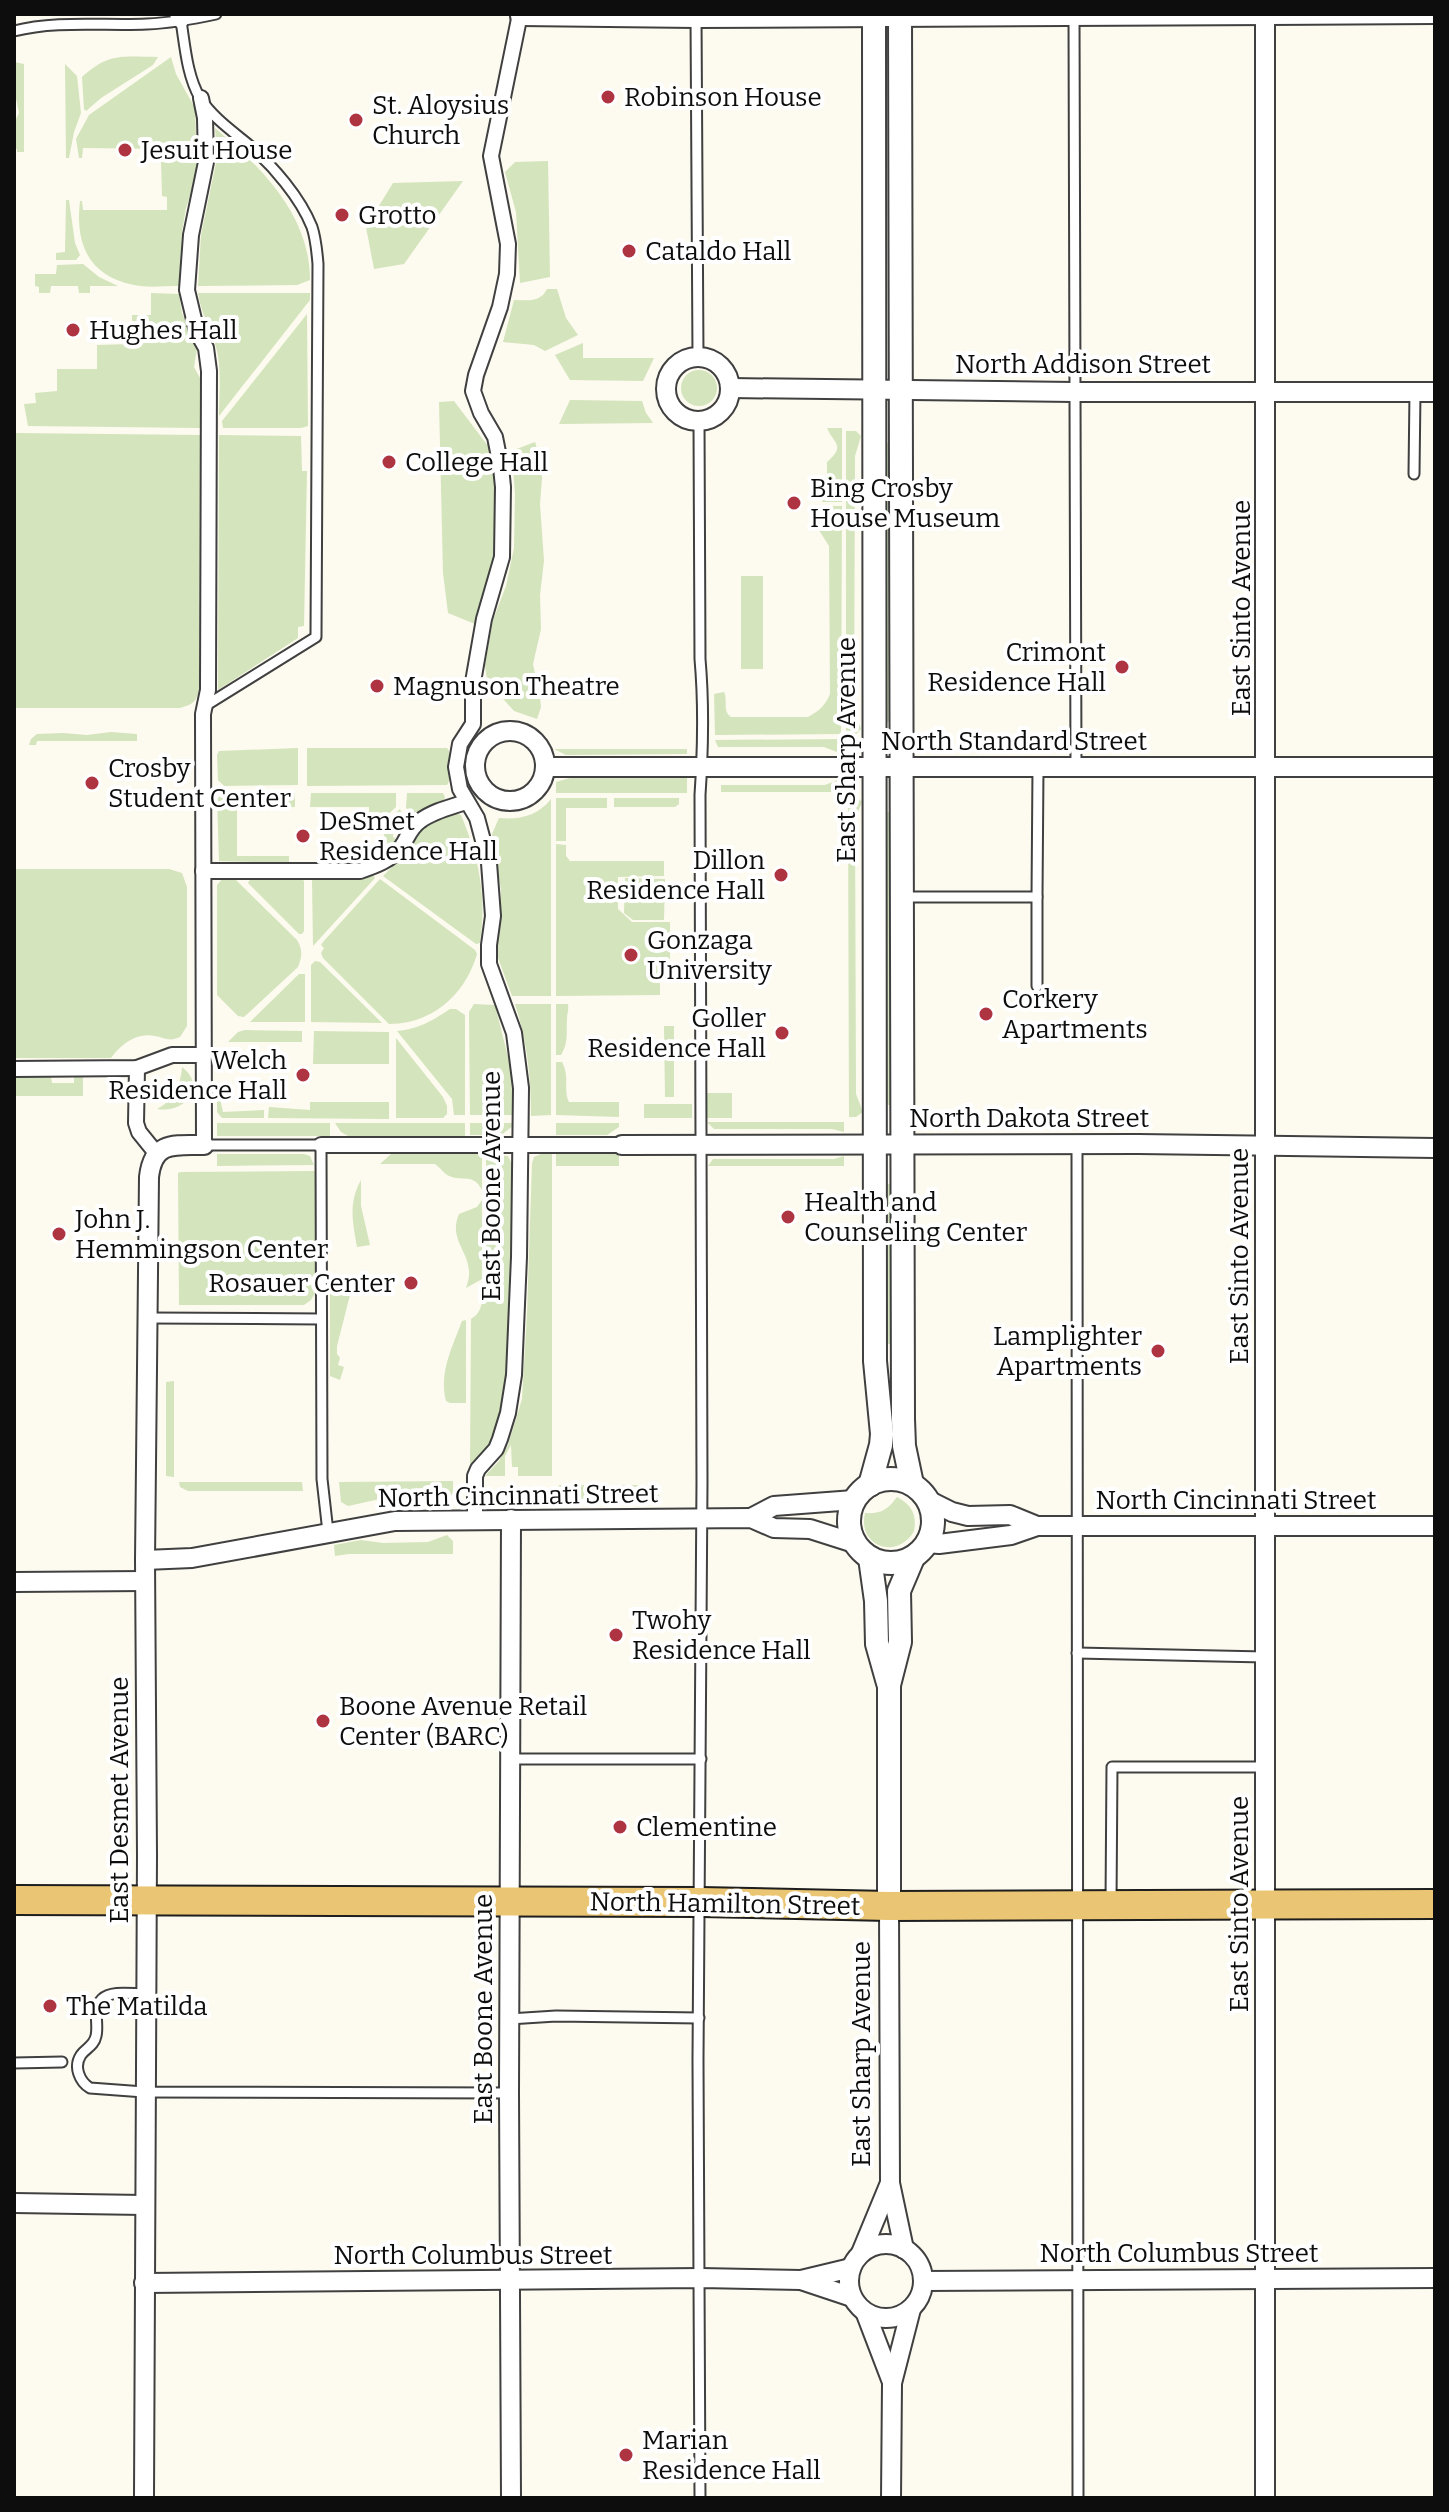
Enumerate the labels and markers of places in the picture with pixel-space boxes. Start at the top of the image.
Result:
place label: Robinson House [624,82,822,113]
marker: Robinson House [599,88,617,106]
place label: St. Aloysius Church [372,90,509,151]
marker: St. Aloysius Church [347,111,365,129]
place label: Jesuit House [140,135,292,166]
marker: Jesuit House [116,141,134,159]
place label: Grotto [358,200,436,231]
marker: Grotto [333,206,351,224]
place label: Cataldo Hall [645,236,791,267]
marker: Cataldo Hall [620,242,638,260]
place label: Hughes Hall [89,315,238,346]
marker: Hughes Hall [64,321,82,339]
place label: College Hall [405,447,548,478]
marker: College Hall [380,453,398,471]
place label: Bing Crosby House Museum [810,473,1000,534]
marker: Bing Crosby House Museum [785,494,803,512]
place label: Crimont Residence Hall [927,637,1107,698]
marker: Crimont Residence Hall [1113,658,1131,676]
place label: Magnuson Theatre [393,671,620,702]
marker: Magnuson Theatre [368,677,386,695]
place label: Crosby Student Center [108,753,292,814]
marker: Crosby Student Center [83,774,101,792]
place label: DeSmet Residence Hall [319,806,498,867]
marker: DeSmet Residence Hall [294,827,312,845]
place label: Dillon Residence Hall [586,845,766,906]
marker: Dillon Residence Hall [772,866,790,884]
place label: Gonzaga University [647,925,772,986]
marker: Gonzaga University [622,946,640,964]
place label: Corkery Apartments [1002,984,1148,1045]
place label: Goller Residence Hall [587,1003,766,1064]
marker: Corkery Apartments [977,1005,995,1023]
marker: Goller Residence Hall [773,1024,791,1042]
place label: Welch Residence Hall [108,1045,287,1106]
marker: Welch Residence Hall [294,1066,312,1084]
place label: Health and Counseling Center [804,1187,1028,1248]
place label: John J. Hemmingson Center [74,1204,329,1265]
marker: Health and Counseling Center [779,1208,797,1226]
marker: John J. Hemmingson Center [50,1225,68,1243]
place label: Rosauer Center [208,1268,396,1299]
marker: Rosauer Center [402,1274,420,1292]
place label: Lamplighter Apartments [993,1321,1142,1382]
marker: Lamplighter Apartments [1149,1342,1167,1360]
place label: Twohy Residence Hall [632,1605,811,1666]
marker: Twohy Residence Hall [607,1626,625,1644]
place label: Boone Avenue Retail Center (BARC) [339,1691,587,1752]
marker: Boone Avenue Retail Center (BARC) [314,1712,332,1730]
place label: Clementine [636,1812,777,1843]
marker: Clementine [611,1818,629,1836]
place label: The Matilda [66,1991,207,2022]
marker: The Matilda [41,1997,59,2015]
place label: Marian Residence Hall [642,2425,821,2486]
marker: Marian Residence Hall [617,2446,635,2464]

